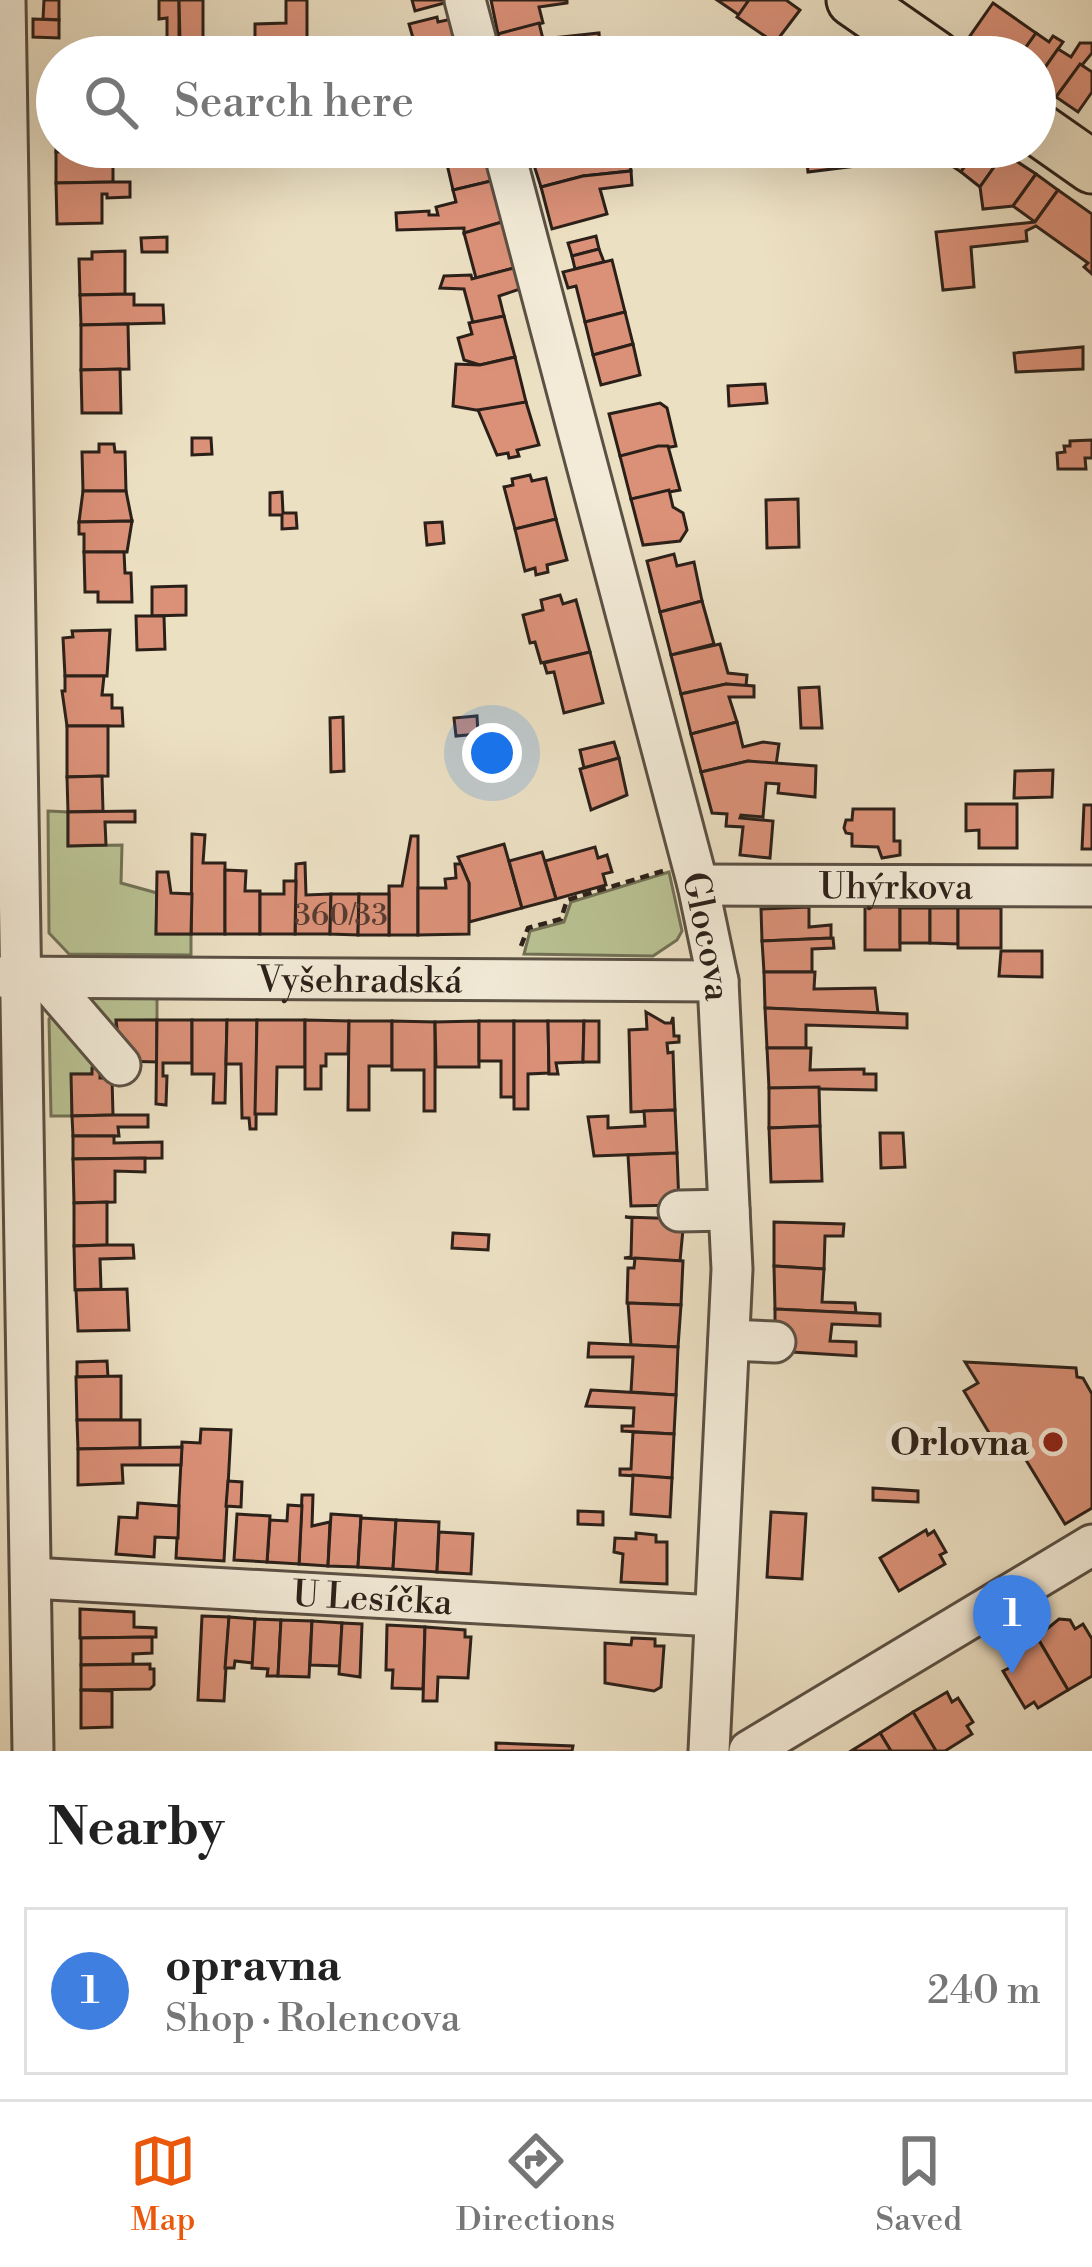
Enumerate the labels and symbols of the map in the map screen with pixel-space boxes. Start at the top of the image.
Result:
your location [462,723,522,783]
street label: Uhýrkova [819,865,974,911]
street label: Glocova [671,868,739,1003]
house number: 360/33 [294,897,388,935]
street label: Vyšehradská [256,958,464,1005]
place label: Orlovna [890,1422,1030,1467]
marker: Orlovna [1040,1429,1066,1455]
street label: U Lesíčka [291,1573,454,1626]
pin: 1 [973,1575,1051,1674]

